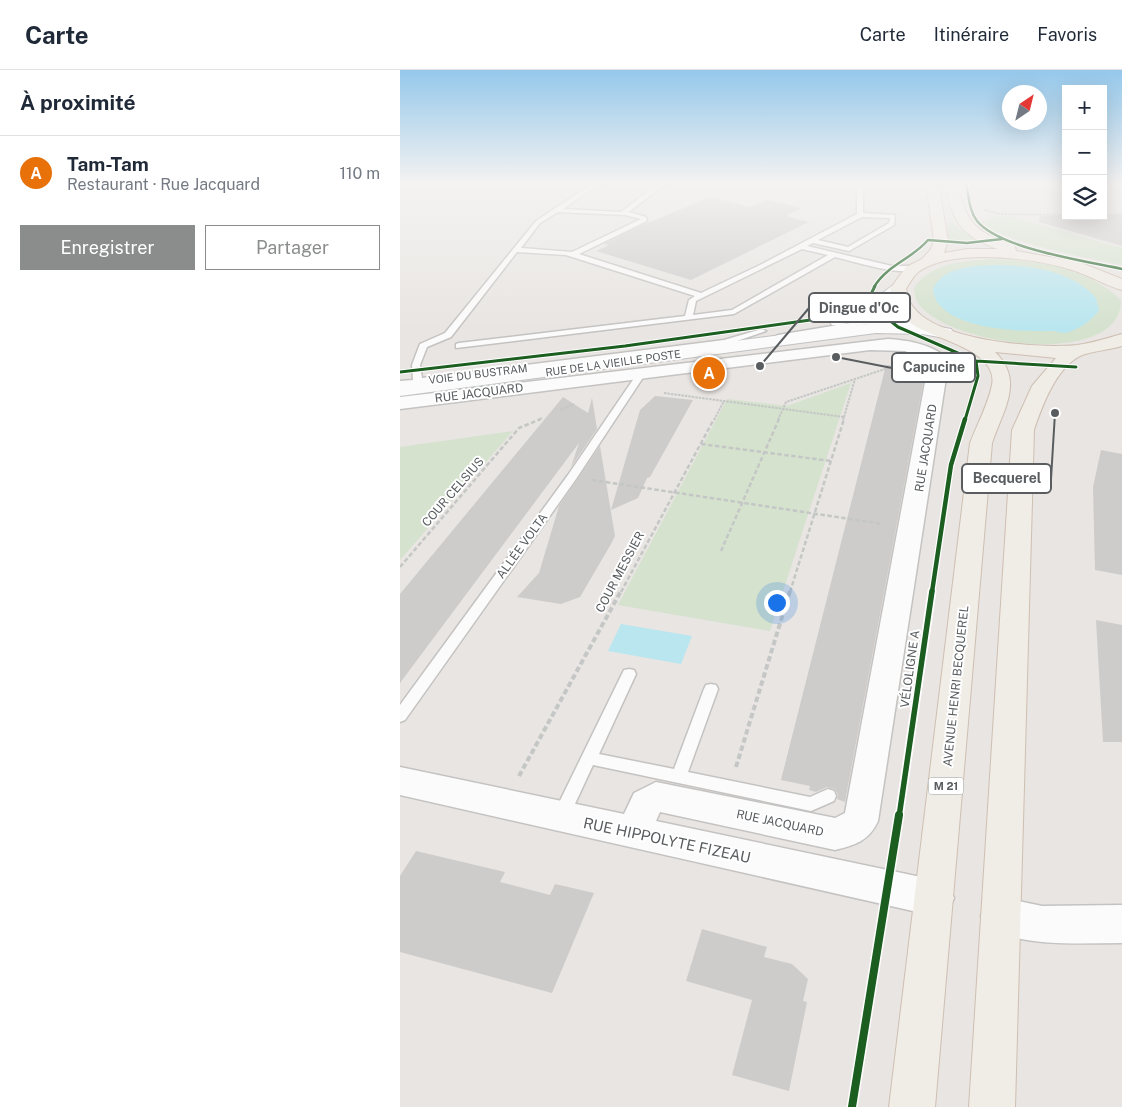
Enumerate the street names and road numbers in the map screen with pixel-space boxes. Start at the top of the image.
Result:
street label: RUE DE LA VIEILLE POSTE [544,348,682,378]
street label: VOIE DU BUSTRAM [428,362,528,386]
street label: RUE JACQUARD [434,381,524,405]
street label: RUE JACQUARD [912,403,940,493]
street label: COUR CELSIUS [419,455,487,529]
street label: ALLÉE VOLTA [494,510,551,581]
street label: COUR MESSIER [593,529,647,615]
street label: AVENUE HENRI BECQUEREL [941,605,971,767]
street label: VÉLOLIGNE A [898,629,922,709]
road number: M 21 [928,778,964,794]
street label: RUE JACQUARD [735,807,825,839]
street label: RUE HIPPOLYTE FIZEAU [582,814,752,866]

